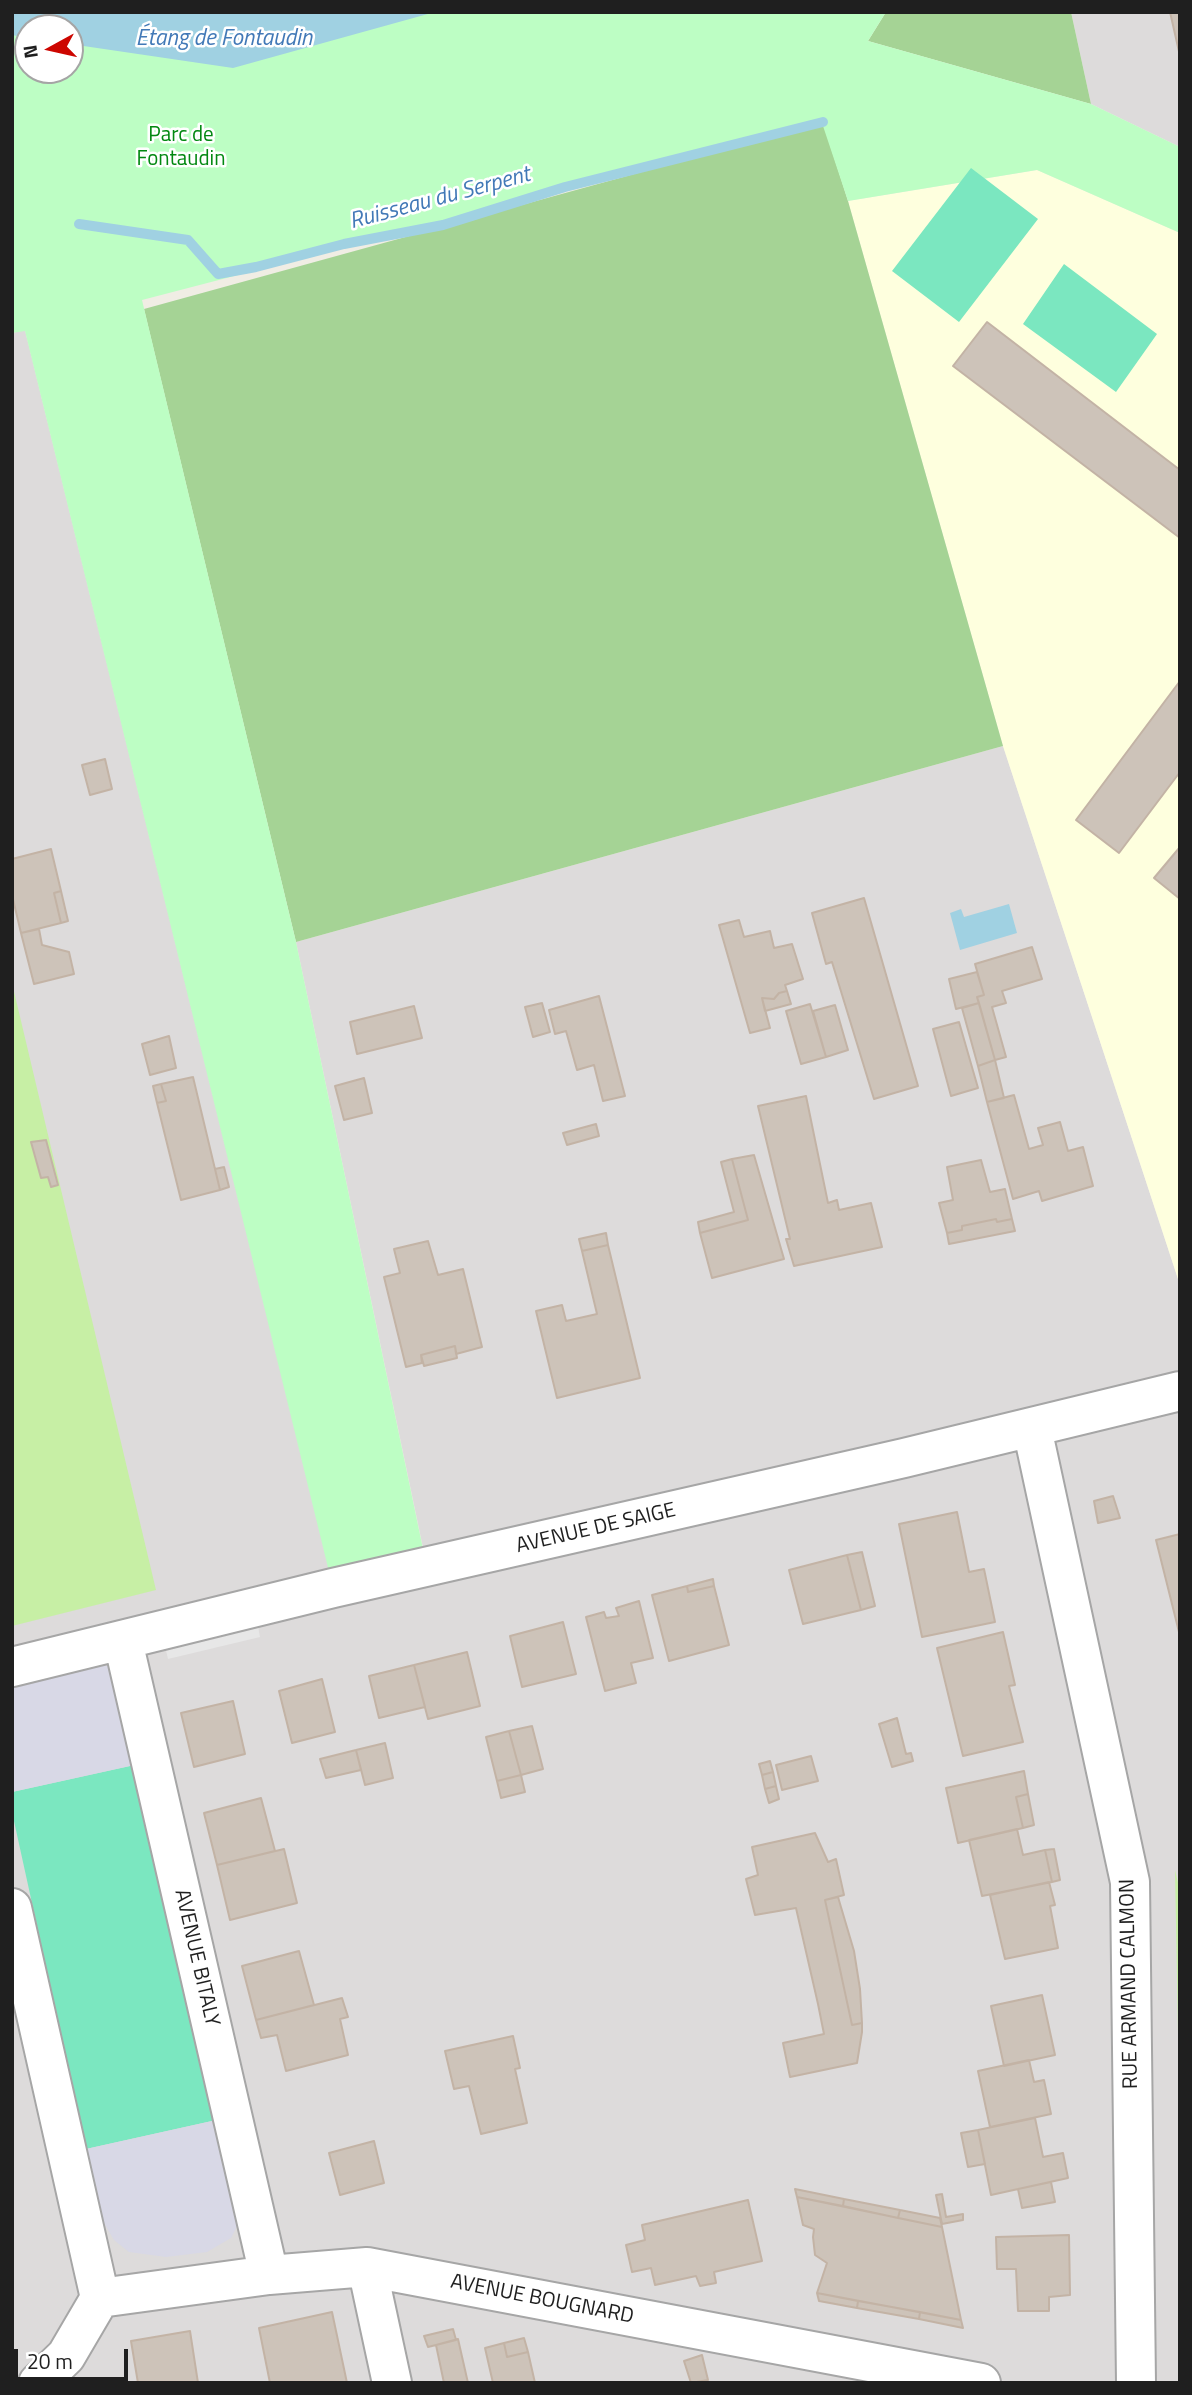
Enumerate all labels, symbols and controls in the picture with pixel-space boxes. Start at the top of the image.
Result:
north arrow [14,14,84,84]
water label: Étang de Fontaudin [136,25,312,53]
text: N [14,43,45,60]
park label: Parc de Fontaudin [137,123,225,173]
water label: Ruisseau du Serpent [347,162,533,236]
street label: AVENUE DE SAIGE [514,1498,678,1560]
street label: RUE ARMAND CALMON [1116,1879,1144,2089]
street label: AVENUE BITALY [168,1887,224,2029]
street label: AVENUE BOUGNARD [448,2270,636,2330]
scale bar [18,2336,131,2380]
text: 20 m [27,2345,73,2377]

